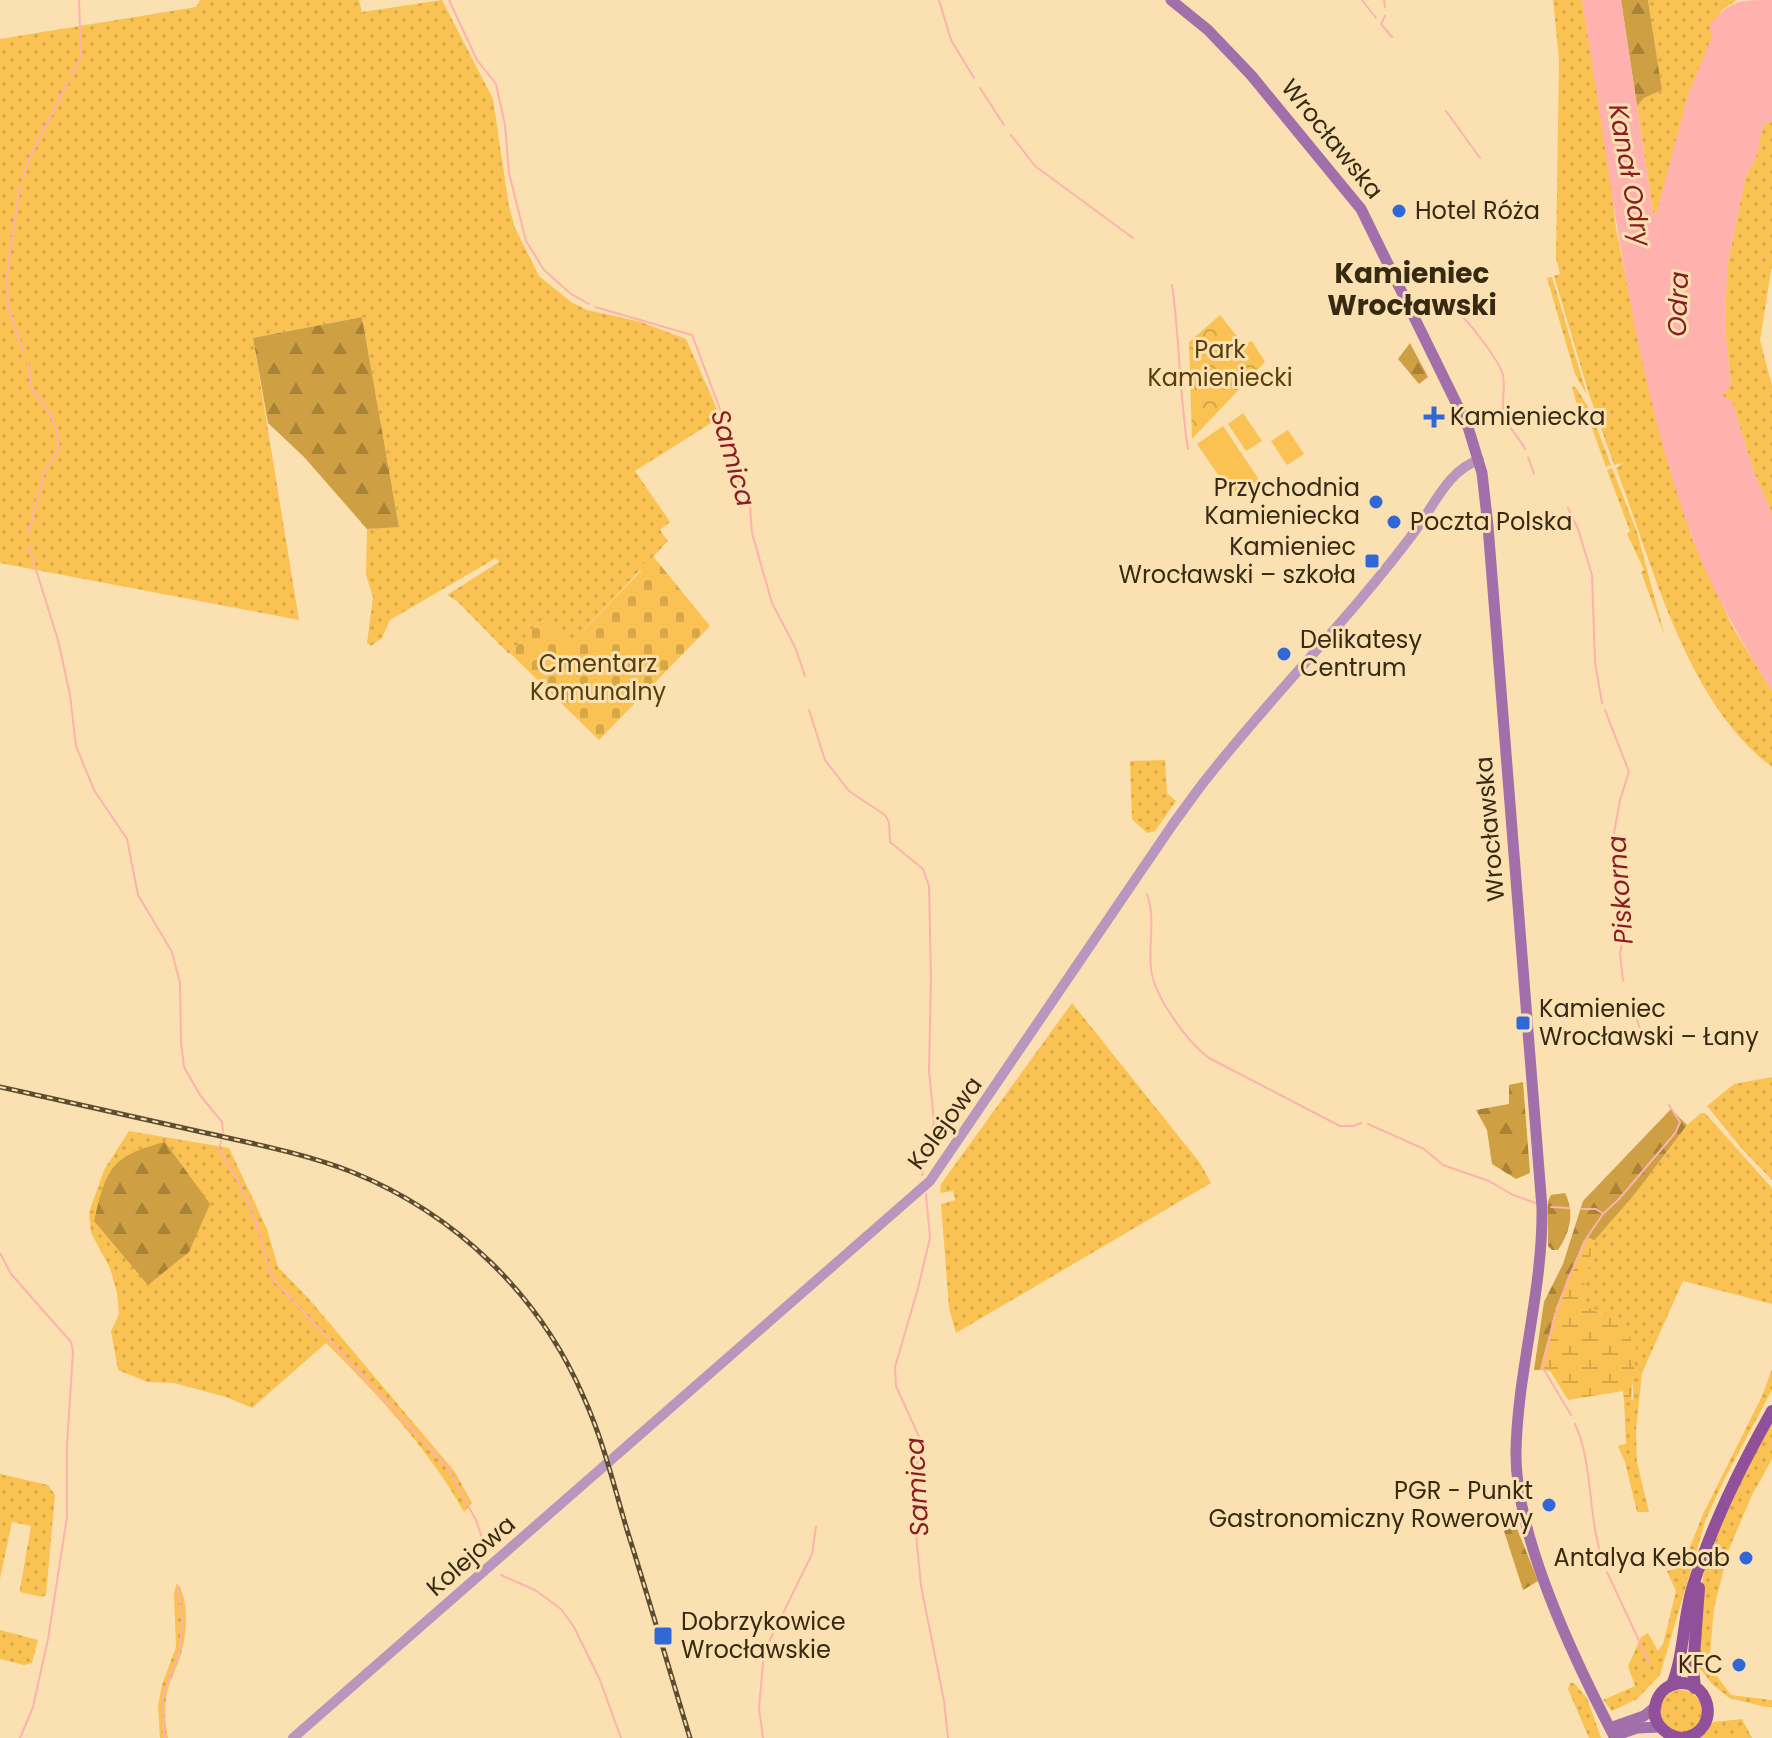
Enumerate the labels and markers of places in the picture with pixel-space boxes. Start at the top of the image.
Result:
place label: Hotel Róża [1415,194,1540,227]
marker: Hotel Róża [1390,202,1408,220]
place label: Kamieniecka [1450,400,1605,433]
marker: Kamieniecka [1425,408,1443,426]
place label: Przychodnia Kamieniecka [1205,471,1360,532]
marker: Przychodnia Kamieniecka [1367,493,1385,511]
place label: Poczta Polska [1410,505,1572,538]
marker: Poczta Polska [1385,513,1403,531]
place label: Kamieniec Wrocławski – szkoła [1118,530,1356,591]
marker: Kamieniec Wrocławski – szkoła [1363,552,1381,570]
place label: Delikatesy Centrum [1300,623,1422,684]
marker: Delikatesy Centrum [1275,645,1293,663]
place label: Kamieniec Wrocławski – Łany [1539,992,1759,1053]
marker: Kamieniec Wrocławski – Łany [1514,1014,1532,1032]
place label: PGR - Punkt Gastronomiczny Rowerowy [1208,1474,1533,1535]
marker: PGR - Punkt Gastronomiczny Rowerowy [1540,1496,1558,1514]
place label: Antalya Kebab [1554,1541,1730,1574]
marker: Antalya Kebab [1737,1549,1755,1567]
place label: Dobrzykowice Wrocławskie [681,1605,846,1666]
marker: Dobrzykowice Wrocławskie [652,1625,674,1647]
place label: KFC [1678,1648,1723,1681]
marker: KFC [1730,1656,1748,1674]

